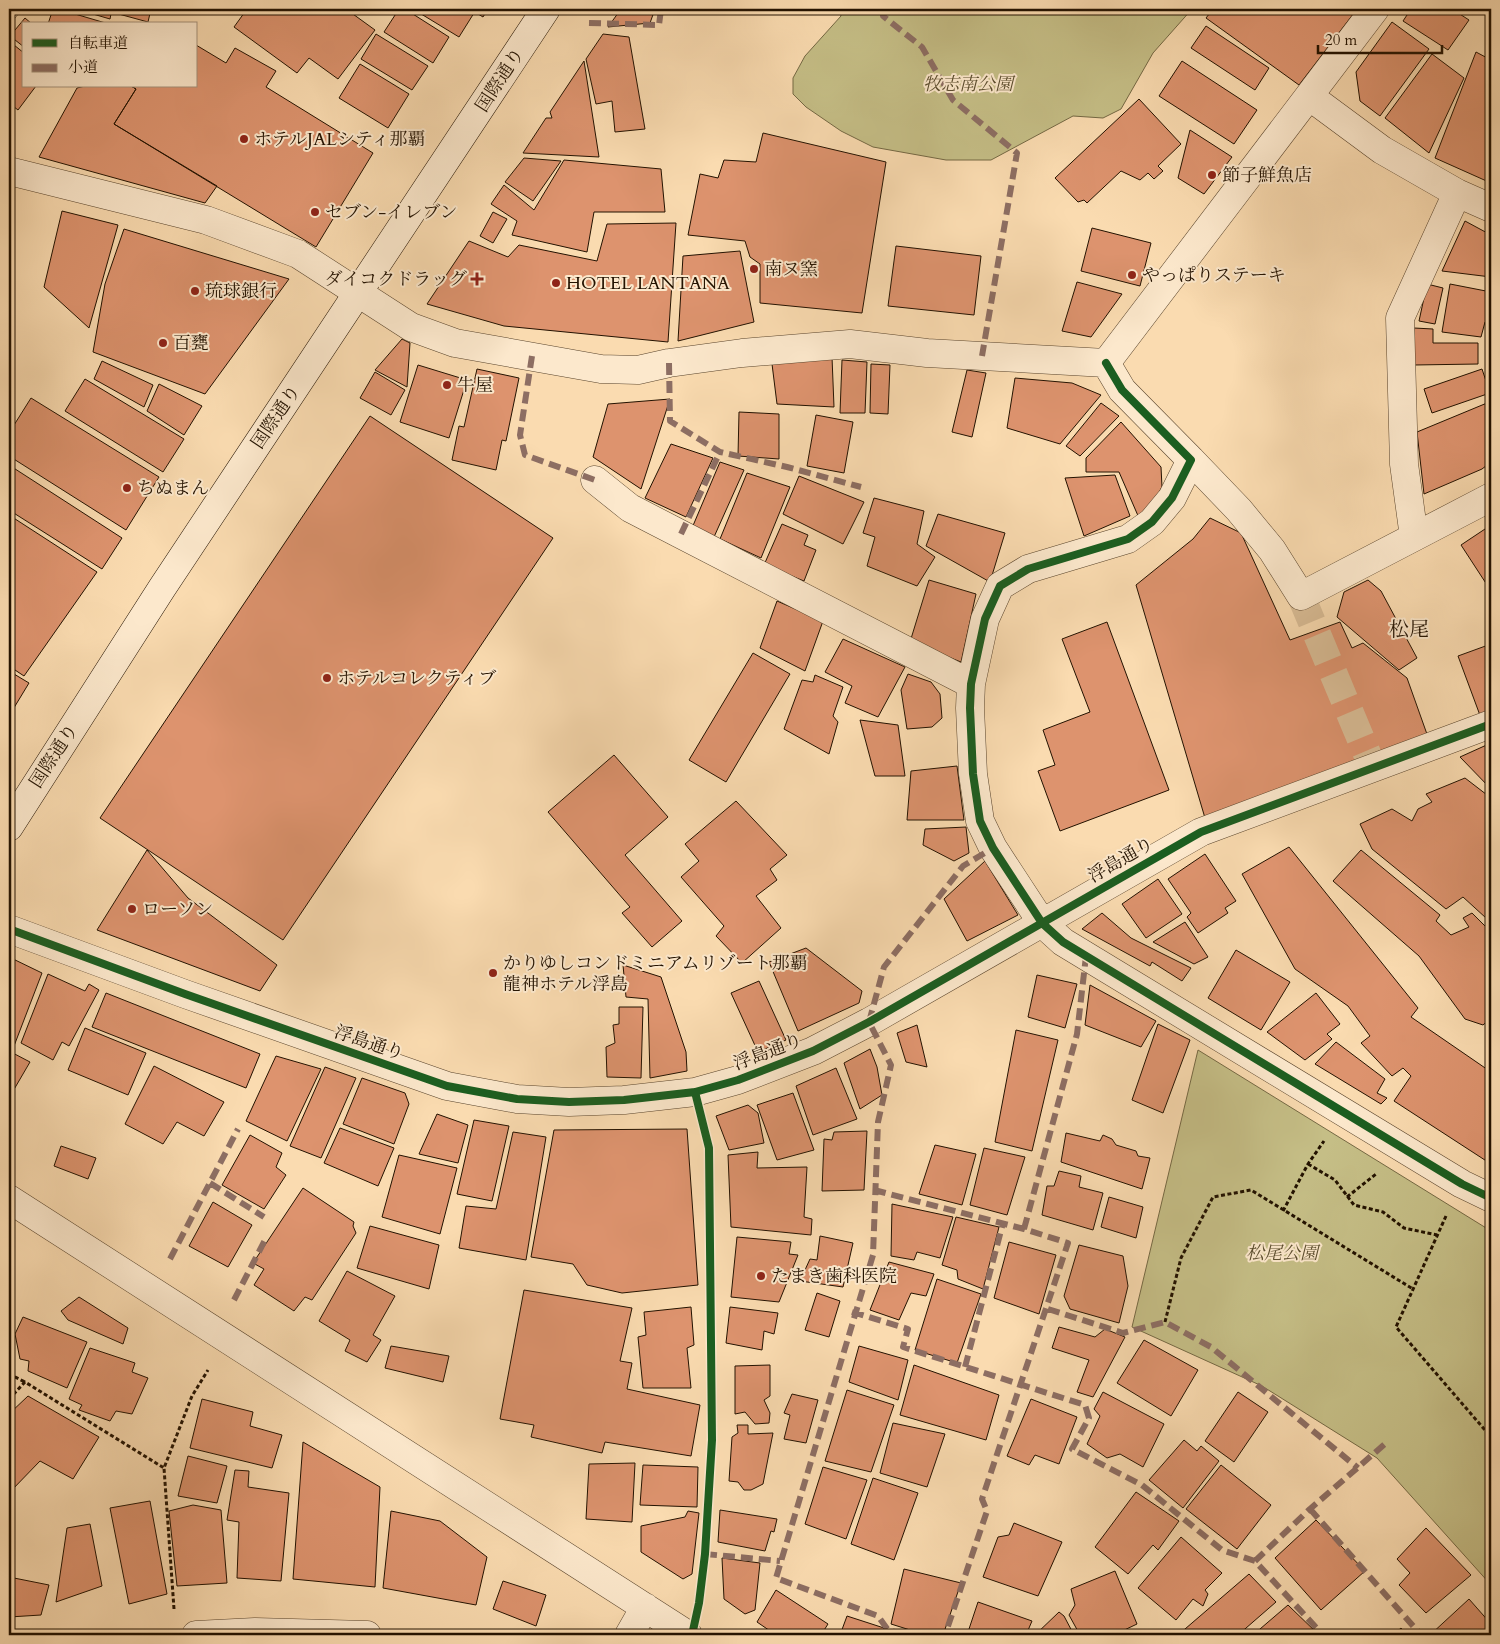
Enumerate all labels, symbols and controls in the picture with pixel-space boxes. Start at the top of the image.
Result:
legend [22,22,198,88]
scale bar [1318,22,1441,54]
text: 20 m [1325,30,1357,50]
text: 自転車道 [68,33,128,53]
street label: 国際通り [470,43,530,117]
text: 小道 [68,57,98,77]
park label: 牧志南公園 [923,72,1016,97]
place label: ホテルJALシティ那覇 [254,127,425,152]
marker: ホテルJALシティ那覇 [238,133,250,145]
place label: 節子鮮魚店 [1222,163,1312,188]
marker: 節子鮮魚店 [1206,169,1218,181]
place label: セブン-イレブン [325,200,458,225]
marker: セブン-イレブン [309,206,321,218]
place label: 南ヌ窯 [764,257,818,282]
marker: 南ヌ窯 [748,263,760,275]
place label: やっぱりステーキ [1142,263,1286,288]
place label: ダイコクドラッグ [324,267,467,292]
marker: やっぱりステーキ [1126,269,1138,281]
place label: HOTEL LANTANA [566,271,730,296]
marker: ダイコクドラッグ [471,273,483,285]
marker: HOTEL LANTANA [550,277,562,289]
place label: 琉球銀行 [205,279,277,304]
marker: 琉球銀行 [189,285,201,297]
place label: 百甕 [173,331,209,356]
marker: 百甕 [157,337,169,349]
place label: 牛屋 [457,373,493,398]
marker: 牛屋 [441,379,453,391]
street label: 国際通り [246,380,306,454]
place label: ちぬまん [137,476,209,501]
marker: ちぬまん [121,482,133,494]
district label: 松尾 [1389,616,1429,643]
place label: ホテルコレクティブ [337,666,496,691]
marker: ホテルコレクティブ [321,672,333,684]
street label: 国際通り [24,719,84,793]
street label: 浮島通り [1084,831,1158,889]
place label: ローソン [142,897,213,922]
marker: ローソン [126,903,138,915]
place label: かりゆしコンドミニアムリゾート那覇 龍神ホテル浮島 [503,951,808,997]
marker: かりゆしコンドミニアムリゾート那覇 龍神ホテル浮島 [487,967,499,979]
street label: 浮島通り [331,1019,407,1067]
street label: 浮島通り [730,1027,806,1077]
park label: 松尾公園 [1246,1241,1321,1266]
place label: たまき歯科医院 [771,1264,897,1289]
marker: たまき歯科医院 [755,1270,767,1282]

